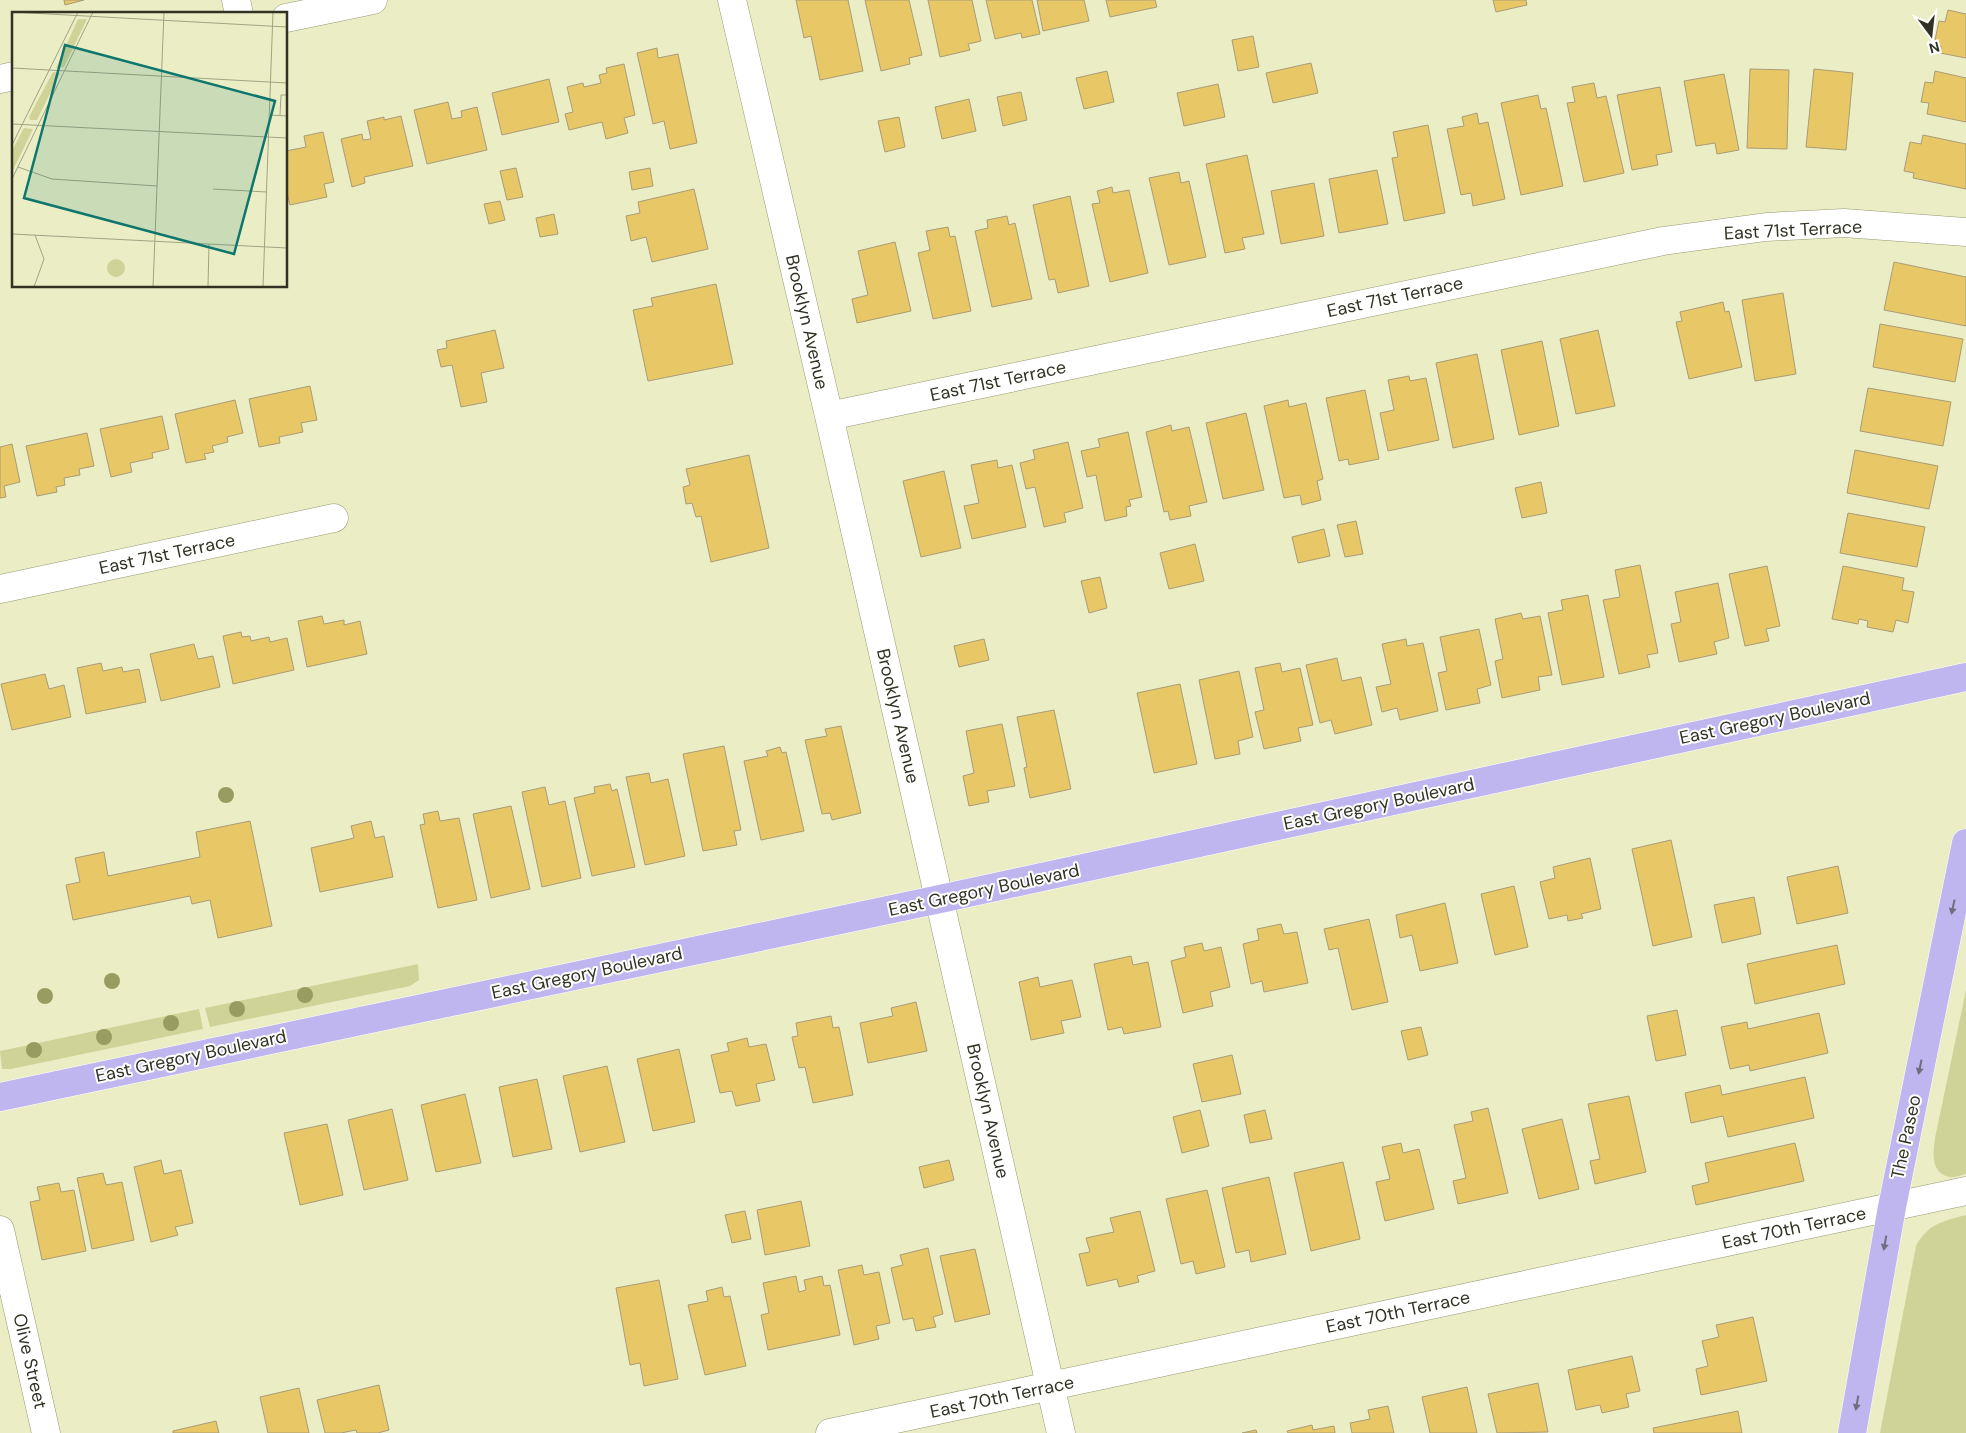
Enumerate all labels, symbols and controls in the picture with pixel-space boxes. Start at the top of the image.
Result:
north arrow [1906,10,1956,60]
inset map [12,12,288,288]
text: N [1927,38,1942,58]
street label: East 71st Terrace [1723,214,1863,246]
street label: Brooklyn Avenue [780,252,834,392]
street label: East 71st Terrace [1325,271,1465,323]
street label: East 71st Terrace [928,355,1068,407]
street label: East 71st Terrace [97,528,237,580]
street label: Brooklyn Avenue [871,646,925,786]
street label: East Gregory Boulevard [1677,686,1873,750]
street label: East Gregory Boulevard [1281,772,1477,836]
street label: East Gregory Boulevard [886,858,1082,922]
one-way arrow [1949,900,1957,915]
street label: East Gregory Boulevard [489,941,685,1005]
street label: East Gregory Boulevard [93,1024,289,1088]
street label: Brooklyn Avenue [961,1041,1015,1181]
one-way arrow [1916,1059,1924,1075]
street label: The Paseo [1885,1093,1927,1181]
street label: East 70th Terrace [1720,1201,1868,1255]
one-way arrow [1881,1236,1889,1252]
street label: East 70th Terrace [1324,1285,1472,1339]
street label: Olive Street [7,1311,53,1411]
street label: East 70th Terrace [928,1370,1076,1424]
one-way arrow [1853,1396,1861,1412]

